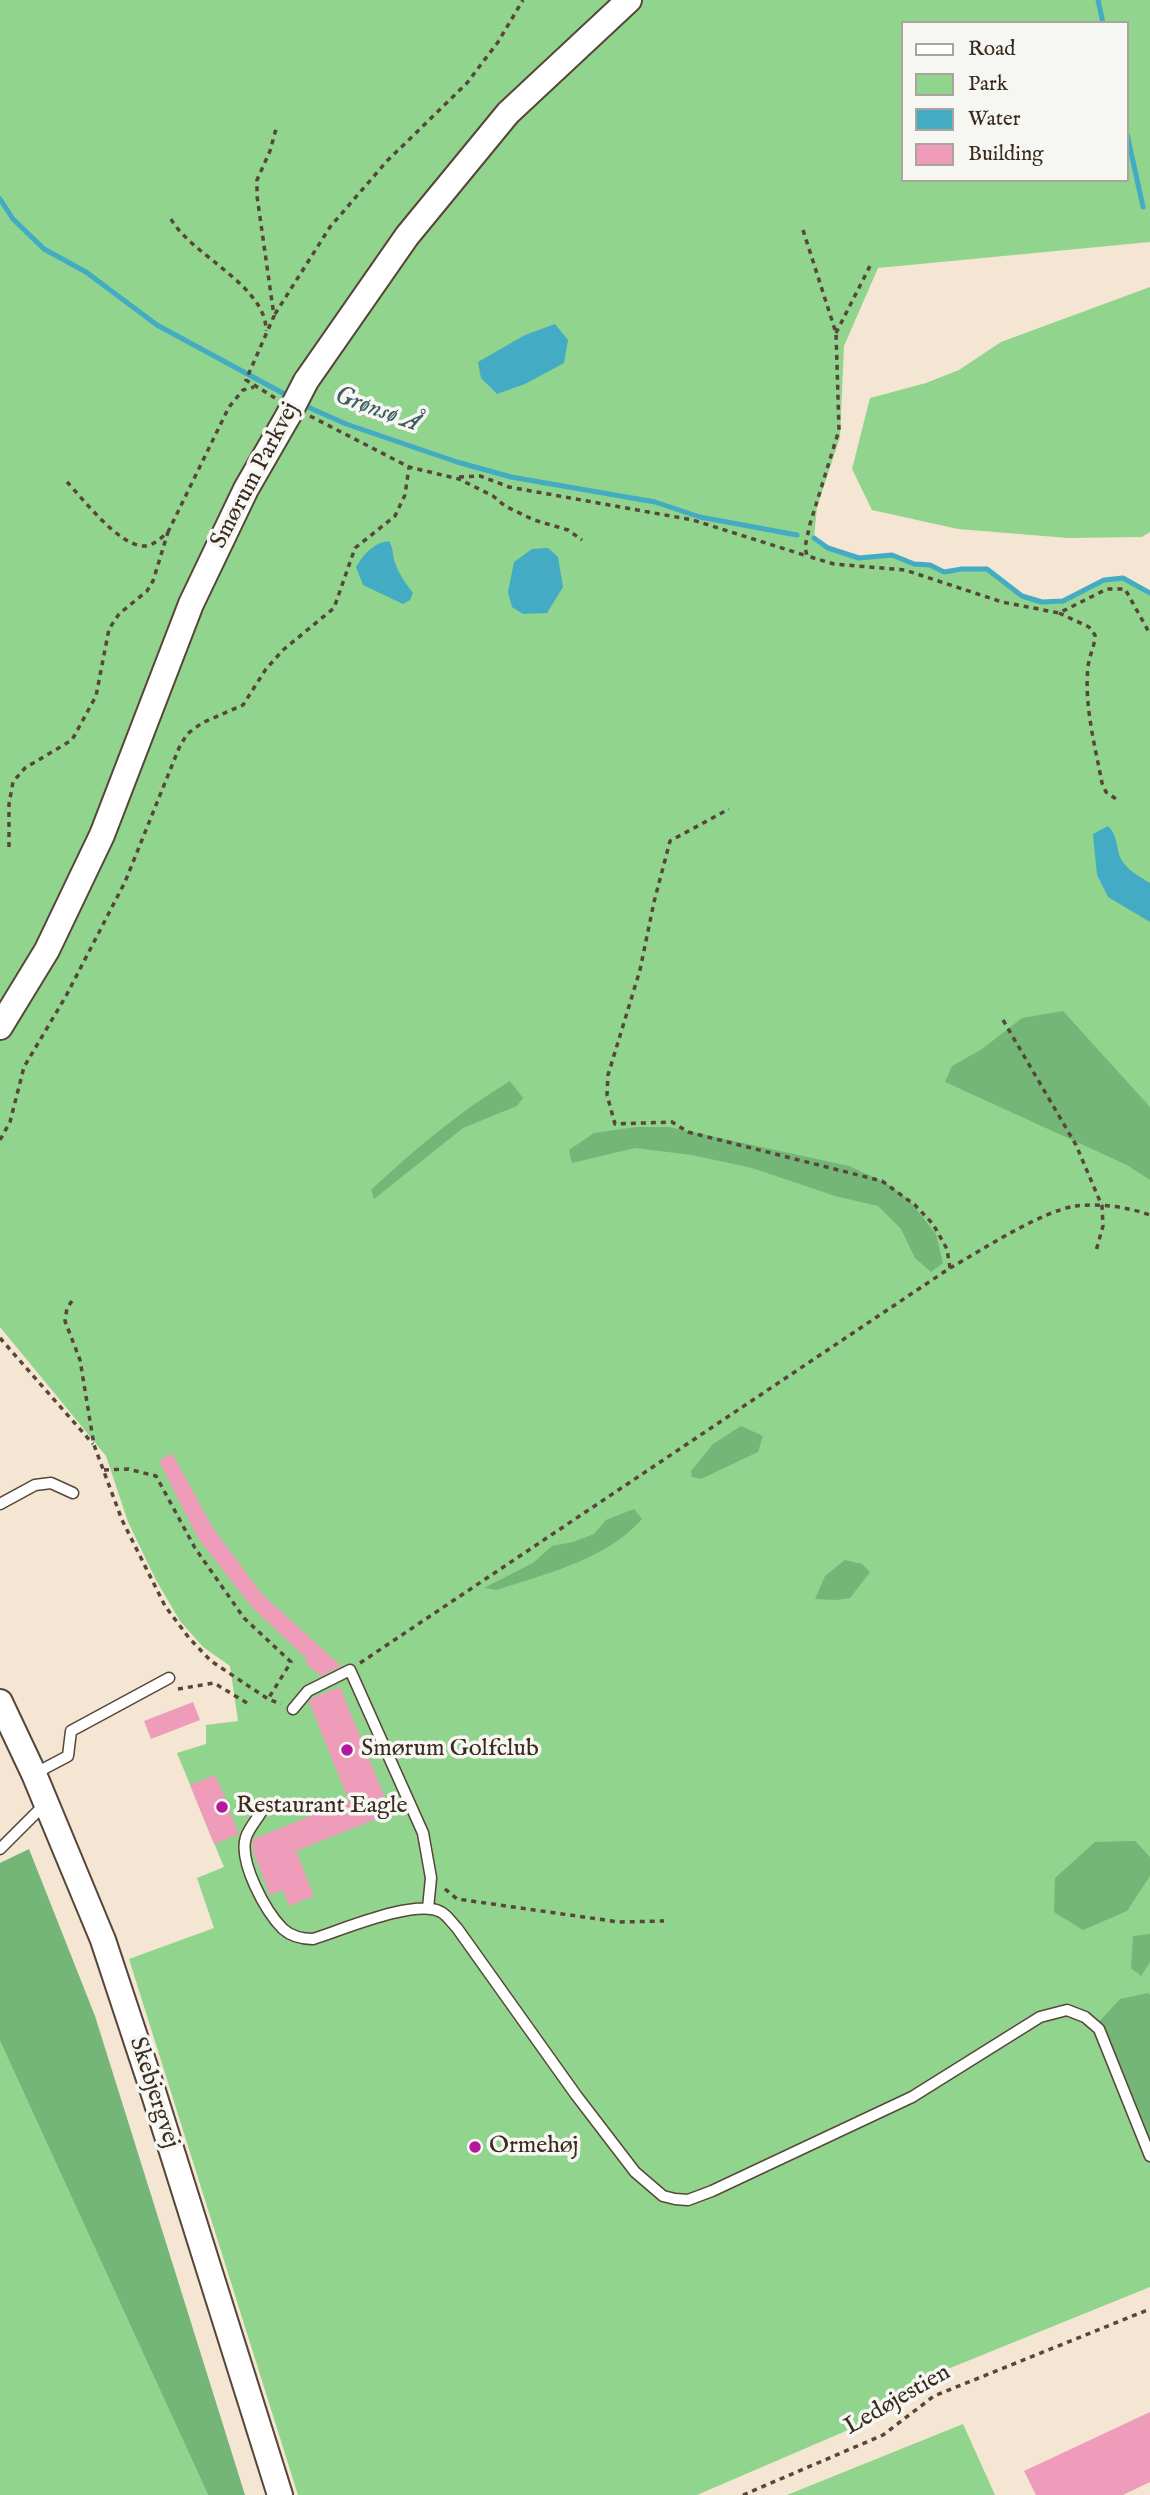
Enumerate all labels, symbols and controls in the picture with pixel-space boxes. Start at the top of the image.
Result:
legend [902,21,1129,182]
text: Road [968,36,1015,63]
text: Park [968,71,1008,98]
text: Water [968,106,1020,133]
text: Building [968,141,1043,168]
water label: Grønsø Å [330,381,424,441]
street label: Smørum Parkvej [205,398,307,554]
place label: Smørum Golfclub [361,1736,539,1764]
marker: Smørum Golfclub [339,1742,355,1758]
place label: Restaurant Eagle [236,1793,408,1821]
marker: Restaurant Eagle [214,1799,230,1815]
street label: Skebjergvej [122,2034,184,2152]
place label: Ormehøj [489,2133,578,2161]
marker: Ormehøj [467,2139,483,2155]
street label: Ledøjestien [840,2359,956,2443]

